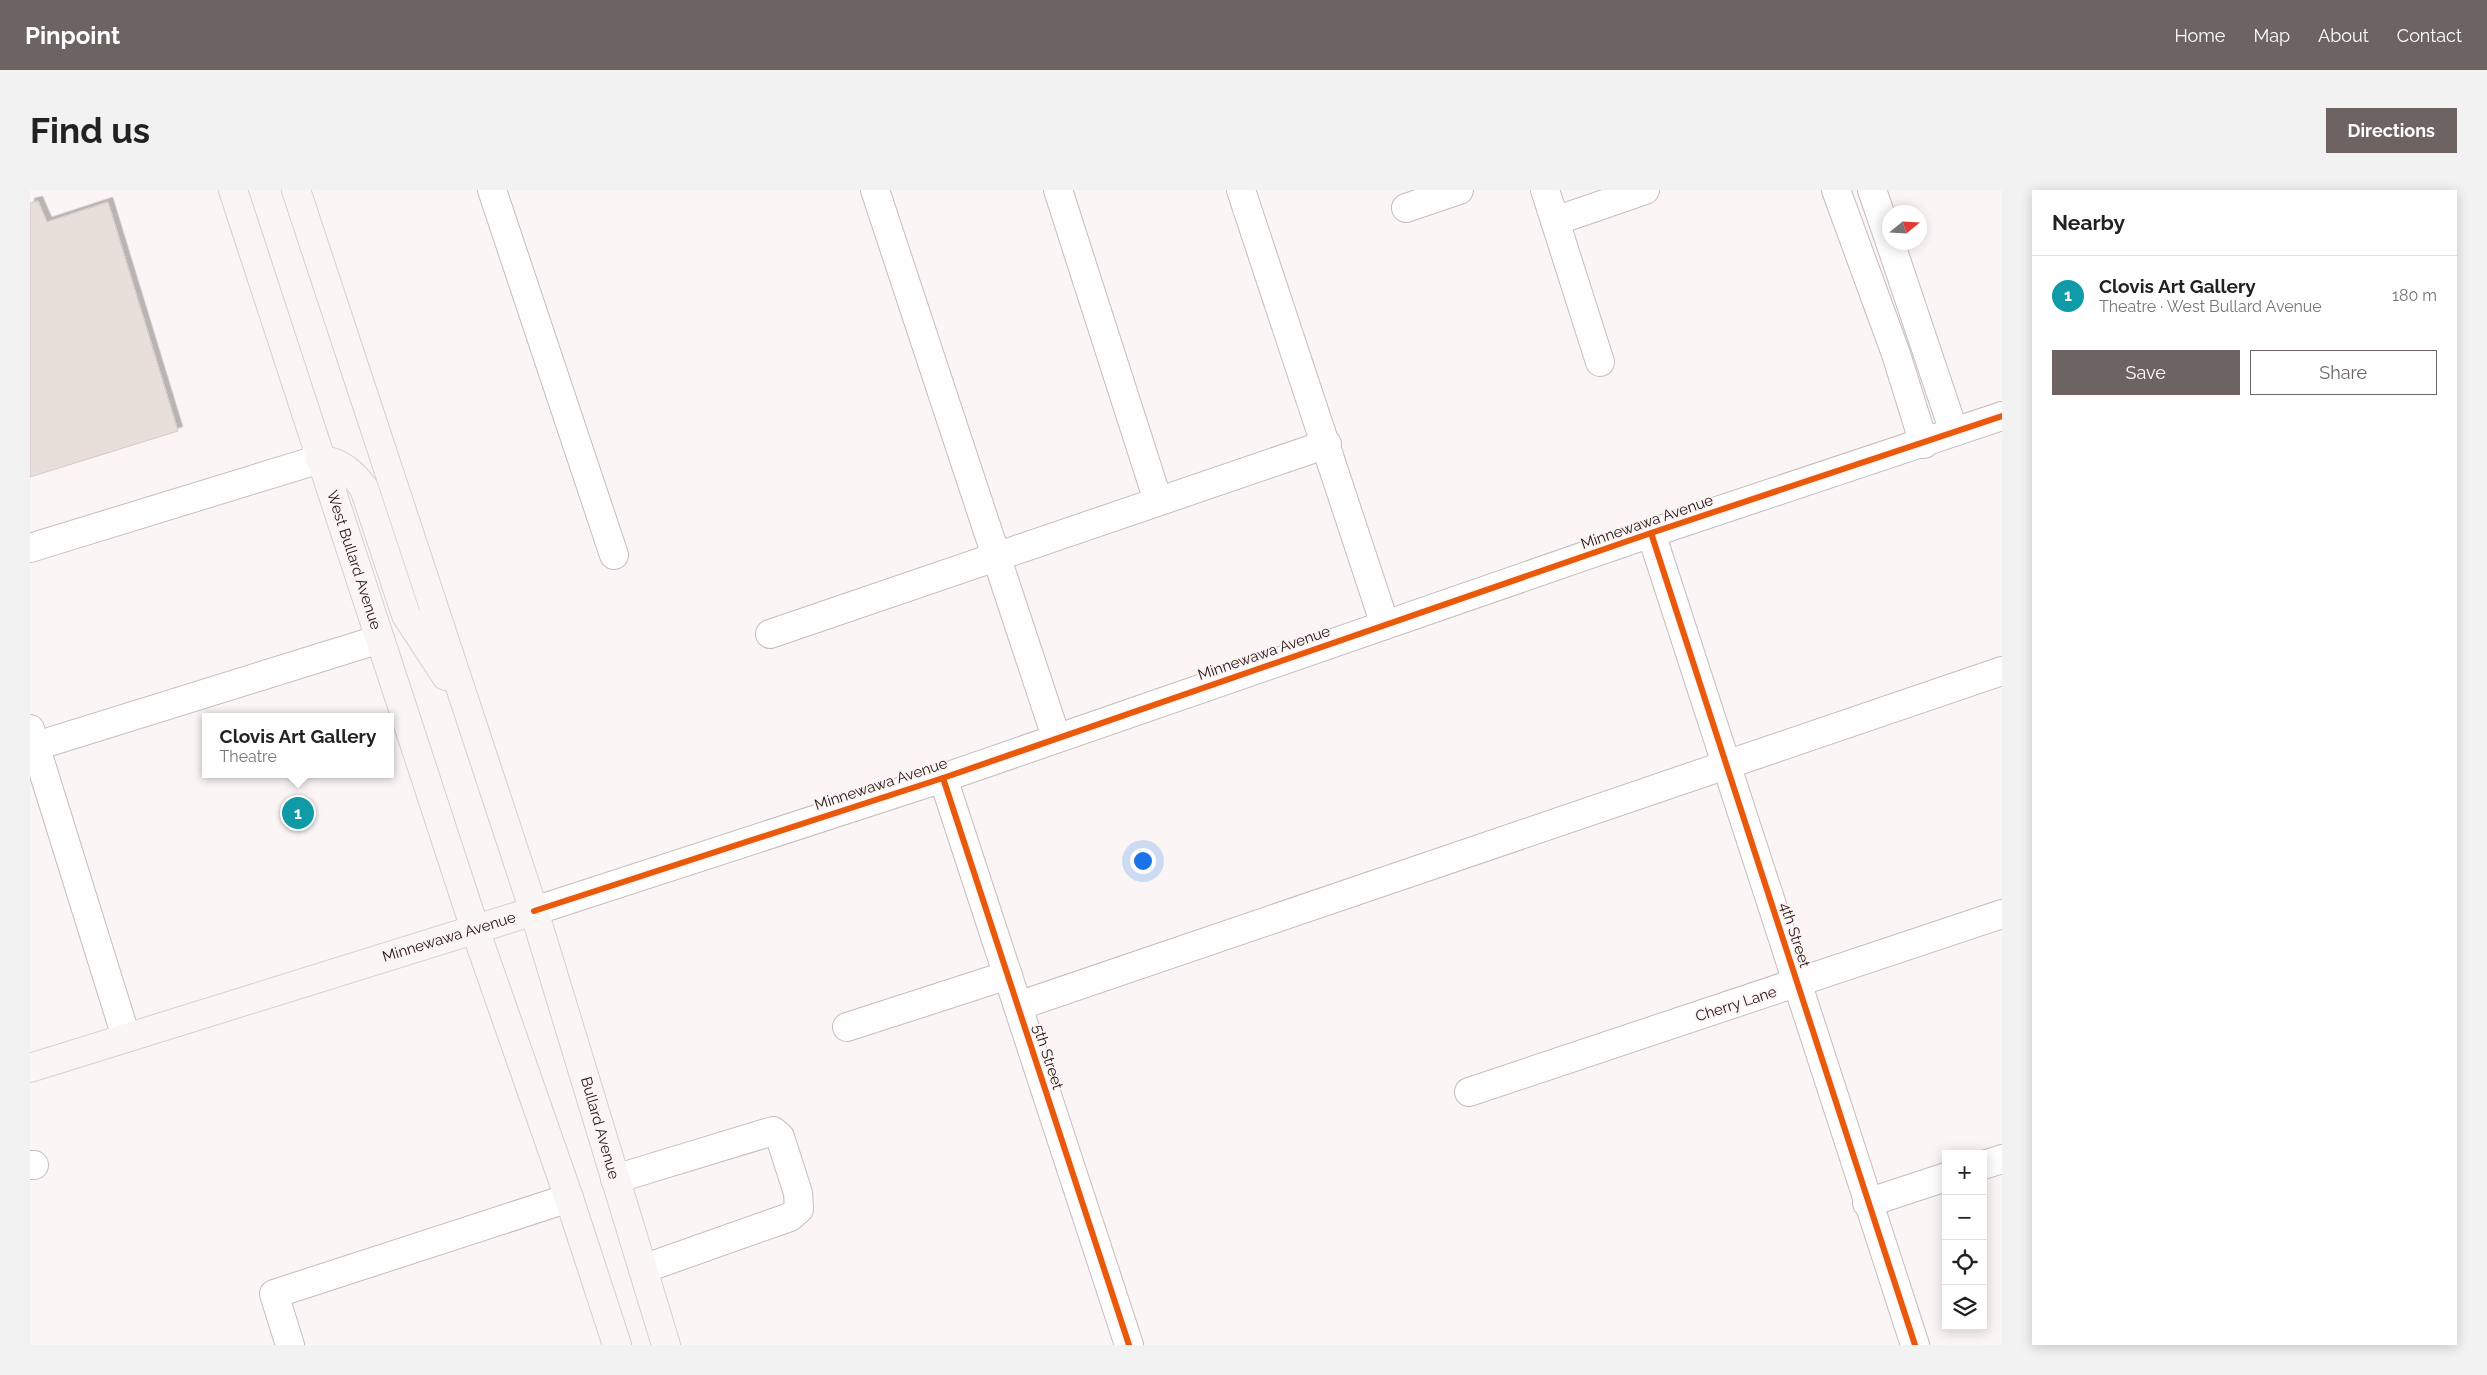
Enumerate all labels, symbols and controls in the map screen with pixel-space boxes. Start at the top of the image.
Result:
text: Pinpoint [25,21,120,50]
text: Home [2174,25,2225,46]
text: Map [2253,25,2290,46]
text: About [2318,25,2369,46]
text: Contact [2397,25,2462,46]
button: Directions [2326,108,2457,153]
text: Find us [30,110,150,151]
north arrow [1882,205,1927,250]
text: Nearby [2052,210,2125,235]
text: Clovis Art Gallery [2099,275,2256,297]
text: 1 [2064,286,2072,305]
text: 180 m [2392,286,2437,305]
text: Theatre · West Bullard Avenue [2099,297,2322,316]
button: Save [2052,350,2240,395]
button: Share [2250,350,2437,395]
street label: West Bullard Avenue [323,488,385,632]
street label: Minnewawa Avenue [1579,491,1716,553]
street label: Minnewawa Avenue [1196,622,1333,684]
popup [202,713,394,778]
text: Clovis Art Gallery [220,725,376,747]
text: Theatre [220,747,277,766]
street label: Minnewawa Avenue [812,754,950,814]
pin: 1 [282,794,314,832]
your location [1130,848,1156,874]
street label: 4th Street [1776,900,1814,970]
street label: Minnewawa Avenue [380,908,518,966]
street label: Cherry Lane [1693,982,1779,1026]
street label: 5th Street [1029,1022,1067,1092]
street label: Bullard Avenue [577,1075,623,1181]
map controls [1942,1150,1987,1330]
button: + [1942,1150,1987,1195]
button: − [1942,1195,1987,1240]
button: locate [1942,1240,1987,1285]
button: layers [1942,1285,1987,1330]

